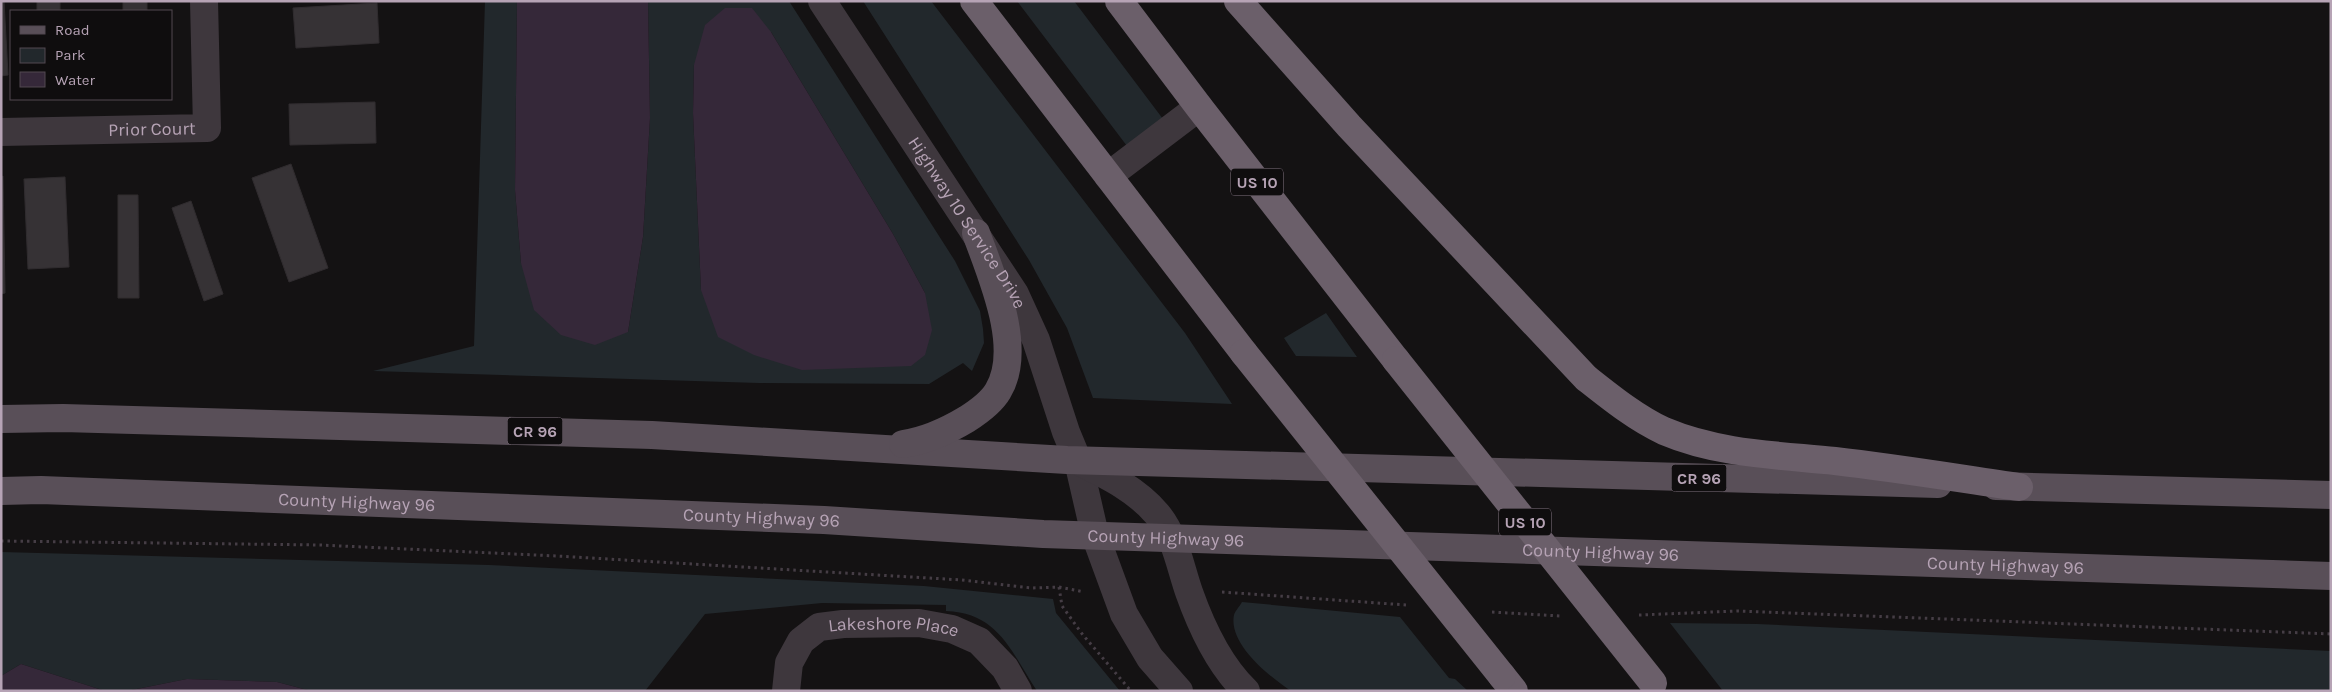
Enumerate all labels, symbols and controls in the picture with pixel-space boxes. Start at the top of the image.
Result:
legend [10,10,172,100]
text: Road [55,21,90,39]
text: Park [55,46,85,64]
text: Water [55,71,96,89]
street label: Prior Court [108,117,196,141]
street label: Highway 10 Service Drive [903,132,1031,312]
road number: US 10 [1231,168,1283,196]
road number: CR 96 [508,418,562,444]
road number: CR 96 [1672,464,1726,492]
street label: County Highway 96 [278,488,436,516]
street label: County Highway 96 [683,504,841,532]
road number: US 10 [1499,508,1551,536]
street label: County Highway 96 [1087,524,1245,552]
street label: County Highway 96 [1522,539,1679,566]
street label: County Highway 96 [1927,552,2084,579]
street label: Lakeshore Place [827,612,963,642]

